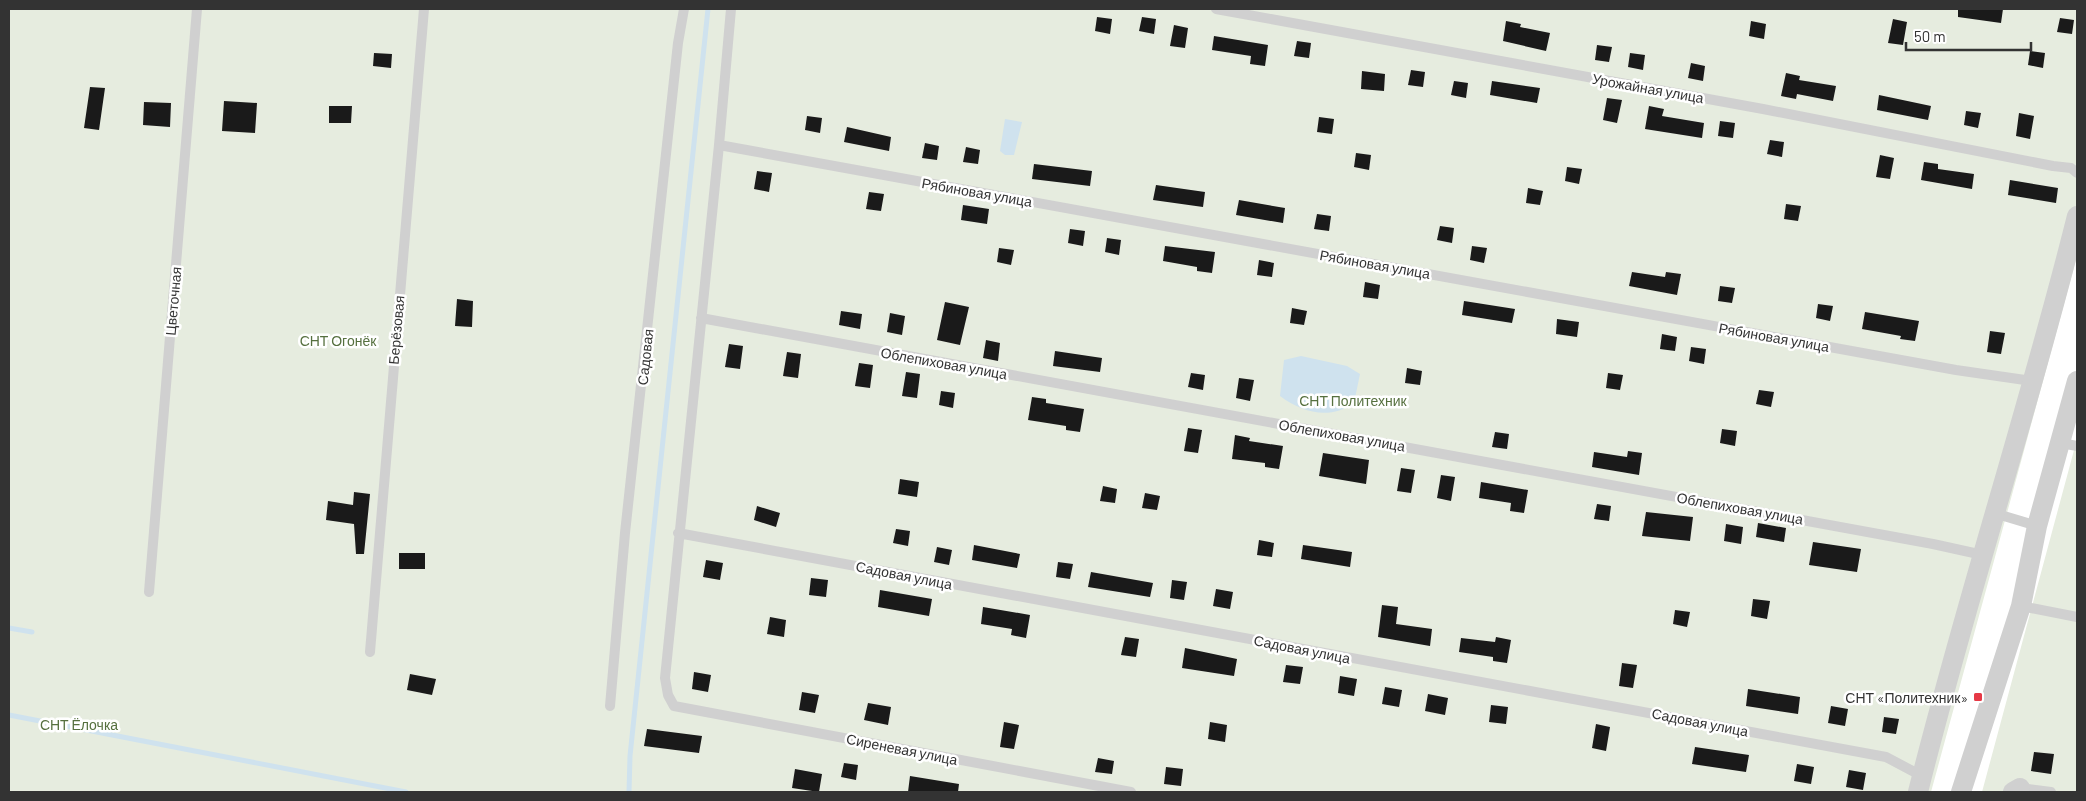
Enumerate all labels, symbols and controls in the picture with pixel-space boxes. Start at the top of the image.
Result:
scale bar [1906,20,2031,52]
text: 50 m [1914,27,1946,45]
street label: Урожайная улица [1591,70,1705,106]
street label: Рябиновая улица [920,174,1034,210]
street label: Рябиновая улица [1318,246,1432,282]
street label: Цветочная [162,266,184,336]
street label: Берёзовая [385,295,407,365]
street label: Рябиновая улица [1717,319,1831,355]
street label: Садовая [634,328,656,386]
park label: СНТ Огонёк [300,332,377,349]
street label: Облепиховая улица [879,343,1009,383]
park label: СНТ Политехник [1299,392,1408,409]
street label: Облепиховая улица [1277,415,1407,455]
street label: Облепиховая улица [1675,488,1805,528]
street label: Садовая улица [854,557,954,593]
street label: Садовая улица [1252,631,1352,667]
place label: СНТ «Политехник» [1845,689,1968,706]
marker: СНТ «Политехник» [1972,691,1984,703]
street label: Садовая улица [1650,704,1750,740]
park label: СНТ Ёлочка [40,716,118,733]
street label: Сиреневая улица [845,730,959,768]

